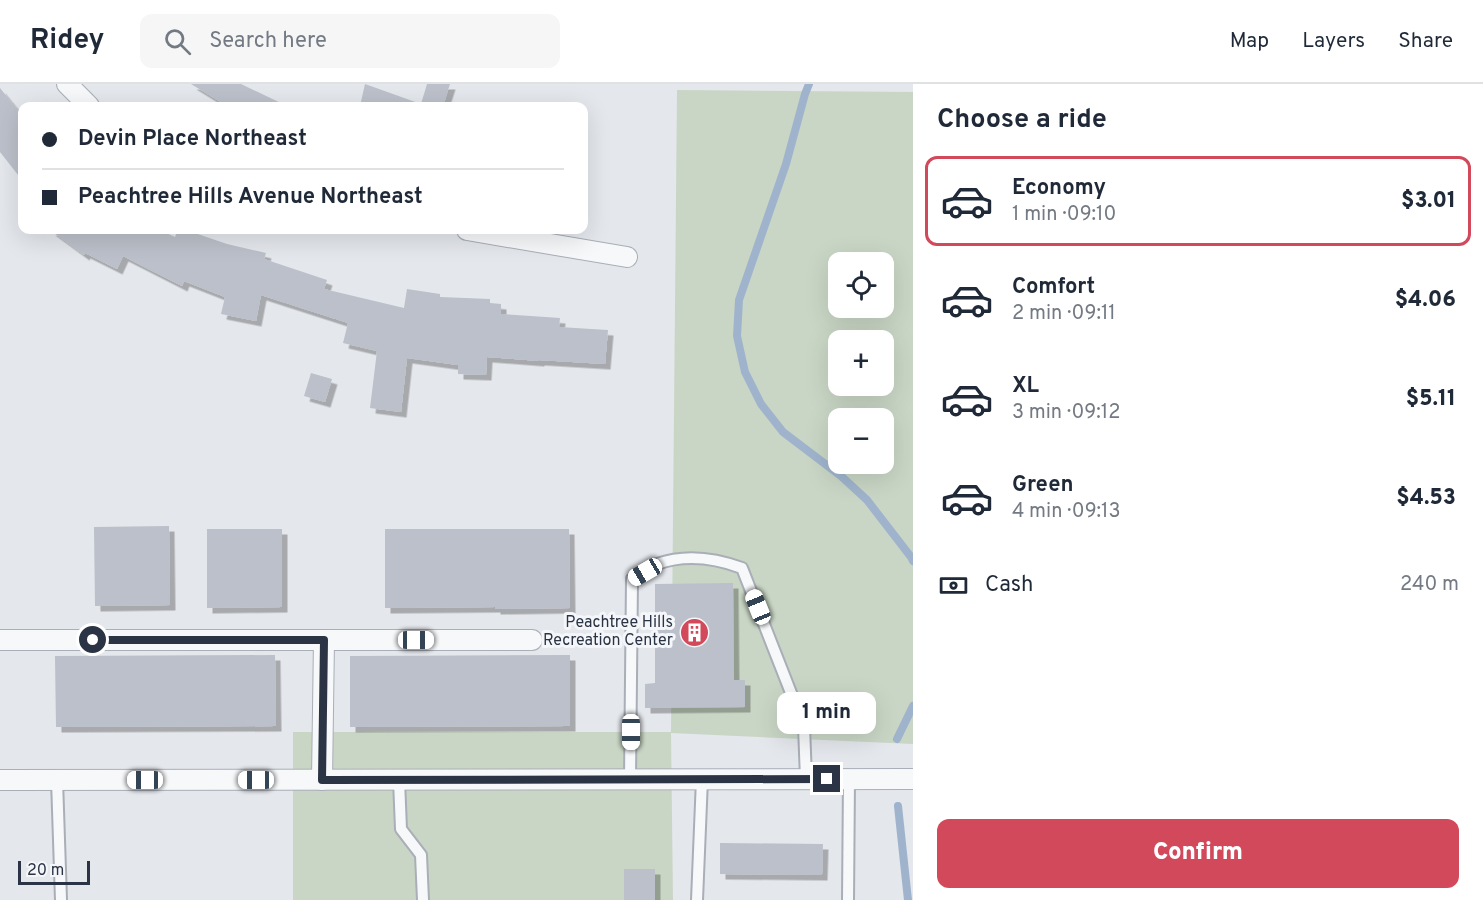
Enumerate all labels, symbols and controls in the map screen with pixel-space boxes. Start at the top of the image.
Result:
search box [140,14,560,68]
text: Ridey [30,23,104,59]
icon: search [161,25,194,58]
text: Search here [209,28,327,55]
text: Map [1230,28,1269,55]
text: Layers [1302,28,1365,55]
text: Share [1398,28,1453,55]
text: Choose a ride [937,103,1107,137]
text: Devin Place Northeast [78,126,307,153]
icon: car [940,174,994,228]
text: Economy [1012,175,1106,202]
text: Peachtree Hills Avenue Northeast [78,184,423,211]
text: $3.01 [1401,188,1456,215]
text: 1 min · 09:10 [1012,202,1116,228]
map controls [828,252,894,474]
button: locate [828,252,894,318]
icon: car [940,273,994,327]
text: Comfort [1012,274,1095,301]
text: $4.06 [1395,287,1456,314]
text: 2 min · 09:11 [1012,301,1116,327]
button: + [828,330,894,396]
icon: car [940,372,994,426]
text: XL [1012,373,1039,400]
text: $5.11 [1406,386,1456,413]
text: 3 min · 09:12 [1012,400,1120,426]
button: − [828,408,894,474]
icon: car [940,471,994,525]
text: Green [1012,472,1074,499]
text: $4.53 [1396,485,1456,512]
text: 4 min · 09:13 [1012,499,1121,525]
car [625,555,665,589]
icon: cash [937,569,970,602]
text: Cash [985,572,1034,599]
text: 240 m [1400,572,1459,598]
car [743,587,773,627]
place label: Peachtree Hills Recreation Center [543,613,673,651]
building icon: Peachtree Hills Recreation Center [678,616,710,648]
route start [79,626,106,653]
car [398,631,434,649]
callout: 1 min [778,692,876,734]
text: 1 min [802,700,851,726]
car [622,714,640,750]
route end [813,765,840,792]
car [127,771,163,789]
car [238,771,274,789]
button: Confirm [937,819,1459,888]
scale bar [18,858,90,886]
text: 20 m [27,861,64,881]

